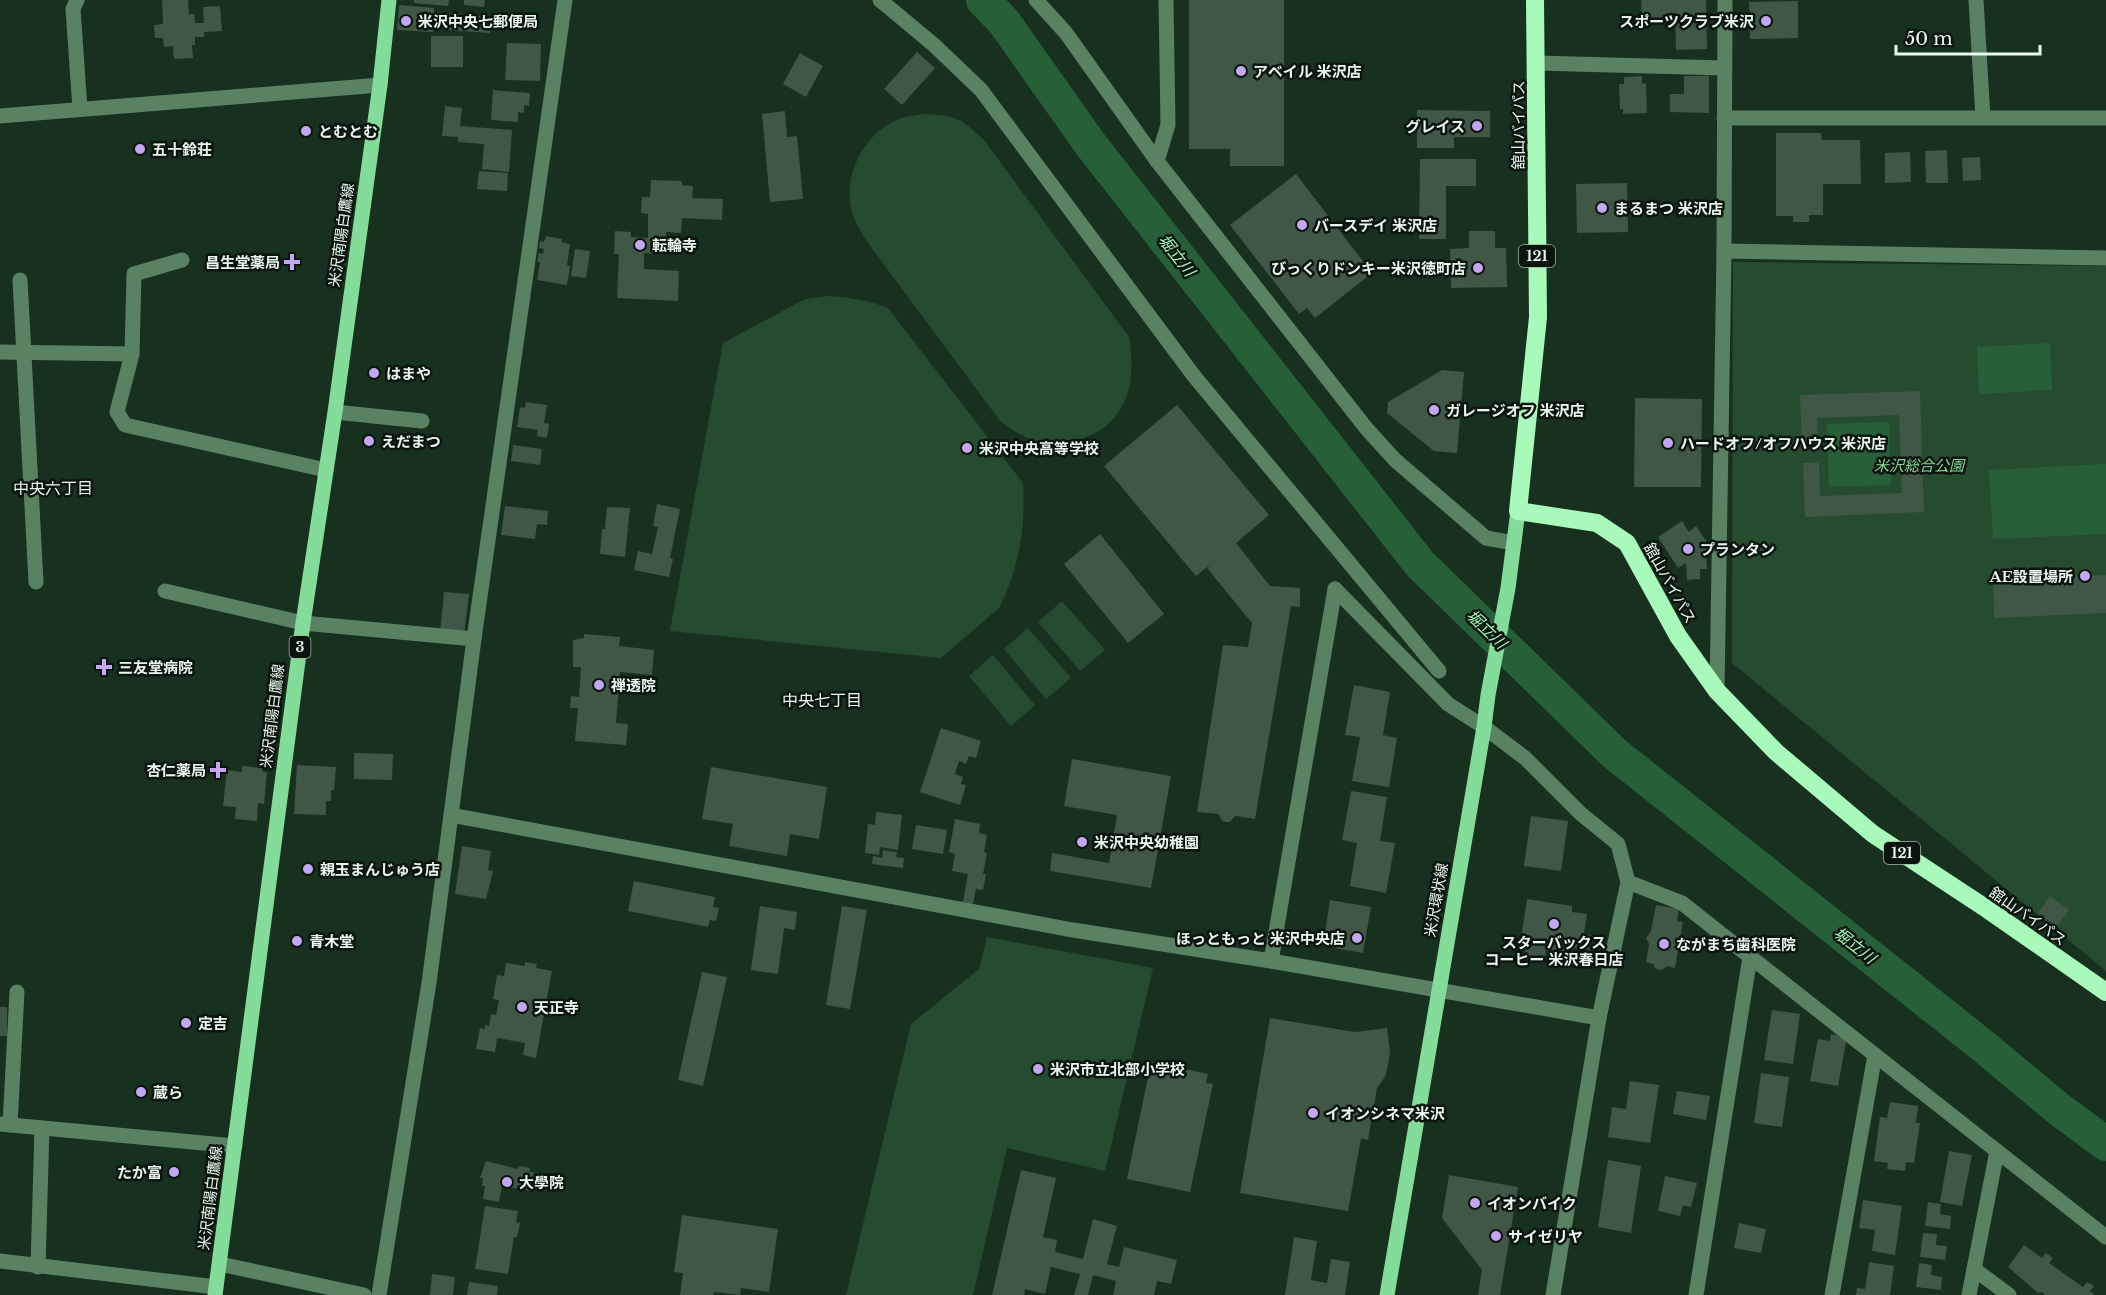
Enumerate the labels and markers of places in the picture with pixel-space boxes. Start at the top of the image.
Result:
place label: 米沢中央七郵便局 [418,12,538,31]
place label: スポーツクラブ米沢 [1619,12,1754,31]
marker: 米沢中央七郵便局 [399,14,413,28]
marker: スポーツクラブ米沢 [1759,14,1773,28]
place label: アベイル 米沢店 [1253,62,1362,81]
marker: アベイル 米沢店 [1234,64,1248,78]
place label: グレイス [1405,117,1465,136]
marker: グレイス [1470,119,1484,133]
place label: とむとむ [318,122,378,141]
marker: とむとむ [299,124,313,138]
place label: 五十鈴荘 [152,140,212,159]
marker: 五十鈴荘 [133,142,147,156]
place label: まるまつ 米沢店 [1614,199,1723,218]
marker: まるまつ 米沢店 [1595,201,1609,215]
place label: バースデイ 米沢店 [1314,216,1437,235]
marker: バースデイ 米沢店 [1295,218,1309,232]
place label: 転輪寺 [652,236,697,255]
marker: 転輪寺 [633,238,647,252]
place label: 昌生堂薬局 [205,253,280,272]
marker: 昌生堂薬局 [285,255,299,269]
place label: びっくりドンキー米沢徳町店 [1271,259,1466,278]
marker: びっくりドンキー米沢徳町店 [1471,261,1485,275]
place label: はまや [386,364,431,383]
marker: はまや [367,366,381,380]
place label: ガレージオフ 米沢店 [1446,401,1585,420]
marker: ガレージオフ 米沢店 [1427,403,1441,417]
place label: えだまつ [381,432,441,451]
marker: えだまつ [362,434,376,448]
place label: ハードオフ/オフハウス 米沢店 [1680,434,1886,453]
marker: ハードオフ/オフハウス 米沢店 [1661,436,1675,450]
place label: 米沢中央高等学校 [979,439,1099,458]
marker: 米沢中央高等学校 [960,441,974,455]
place label: プランタン [1700,540,1775,559]
marker: プランタン [1681,542,1695,556]
place label: AE設置場所 [1988,567,2073,586]
marker: AE設置場所 [2078,569,2092,583]
marker: 三友堂病院 [95,658,113,676]
place label: 三友堂病院 [118,658,193,677]
place label: 禅透院 [610,676,656,695]
marker: 禅透院 [592,678,606,692]
place label: 杏仁薬局 [146,761,206,780]
marker: 杏仁薬局 [211,763,225,777]
place label: 米沢中央幼稚園 [1094,833,1199,852]
marker: 米沢中央幼稚園 [1075,835,1089,849]
place label: 親玉まんじゅう店 [320,860,440,879]
marker: 親玉まんじゅう店 [301,862,315,876]
marker: スターバックス コーヒー 米沢春日店 [1547,917,1561,931]
place label: ほっともっと 米沢中央店 [1176,929,1345,948]
marker: ほっともっと 米沢中央店 [1350,931,1364,945]
place label: 青木堂 [309,932,354,951]
place label: スターバックス コーヒー 米沢春日店 [1485,933,1624,969]
marker: 青木堂 [290,934,304,948]
place label: ながまち歯科医院 [1676,935,1796,954]
marker: ながまち歯科医院 [1657,937,1671,951]
place label: 天正寺 [534,998,579,1017]
marker: 天正寺 [515,1000,529,1014]
place label: 定吉 [198,1014,228,1033]
marker: 定吉 [179,1016,193,1030]
place label: 米沢市立北部小学校 [1050,1060,1185,1079]
marker: 米沢市立北部小学校 [1031,1062,1045,1076]
place label: 蔵ら [153,1083,183,1102]
marker: 蔵ら [134,1085,148,1099]
place label: イオンシネマ米沢 [1325,1104,1445,1123]
marker: イオンシネマ米沢 [1306,1106,1320,1120]
place label: たか富 [117,1163,162,1182]
marker: たか富 [167,1165,181,1179]
place label: 大學院 [519,1173,564,1192]
marker: 大學院 [500,1175,514,1189]
place label: イオンバイク [1487,1194,1577,1213]
marker: イオンバイク [1468,1196,1482,1210]
place label: サイゼリヤ [1508,1227,1583,1246]
marker: サイゼリヤ [1489,1229,1503,1243]

